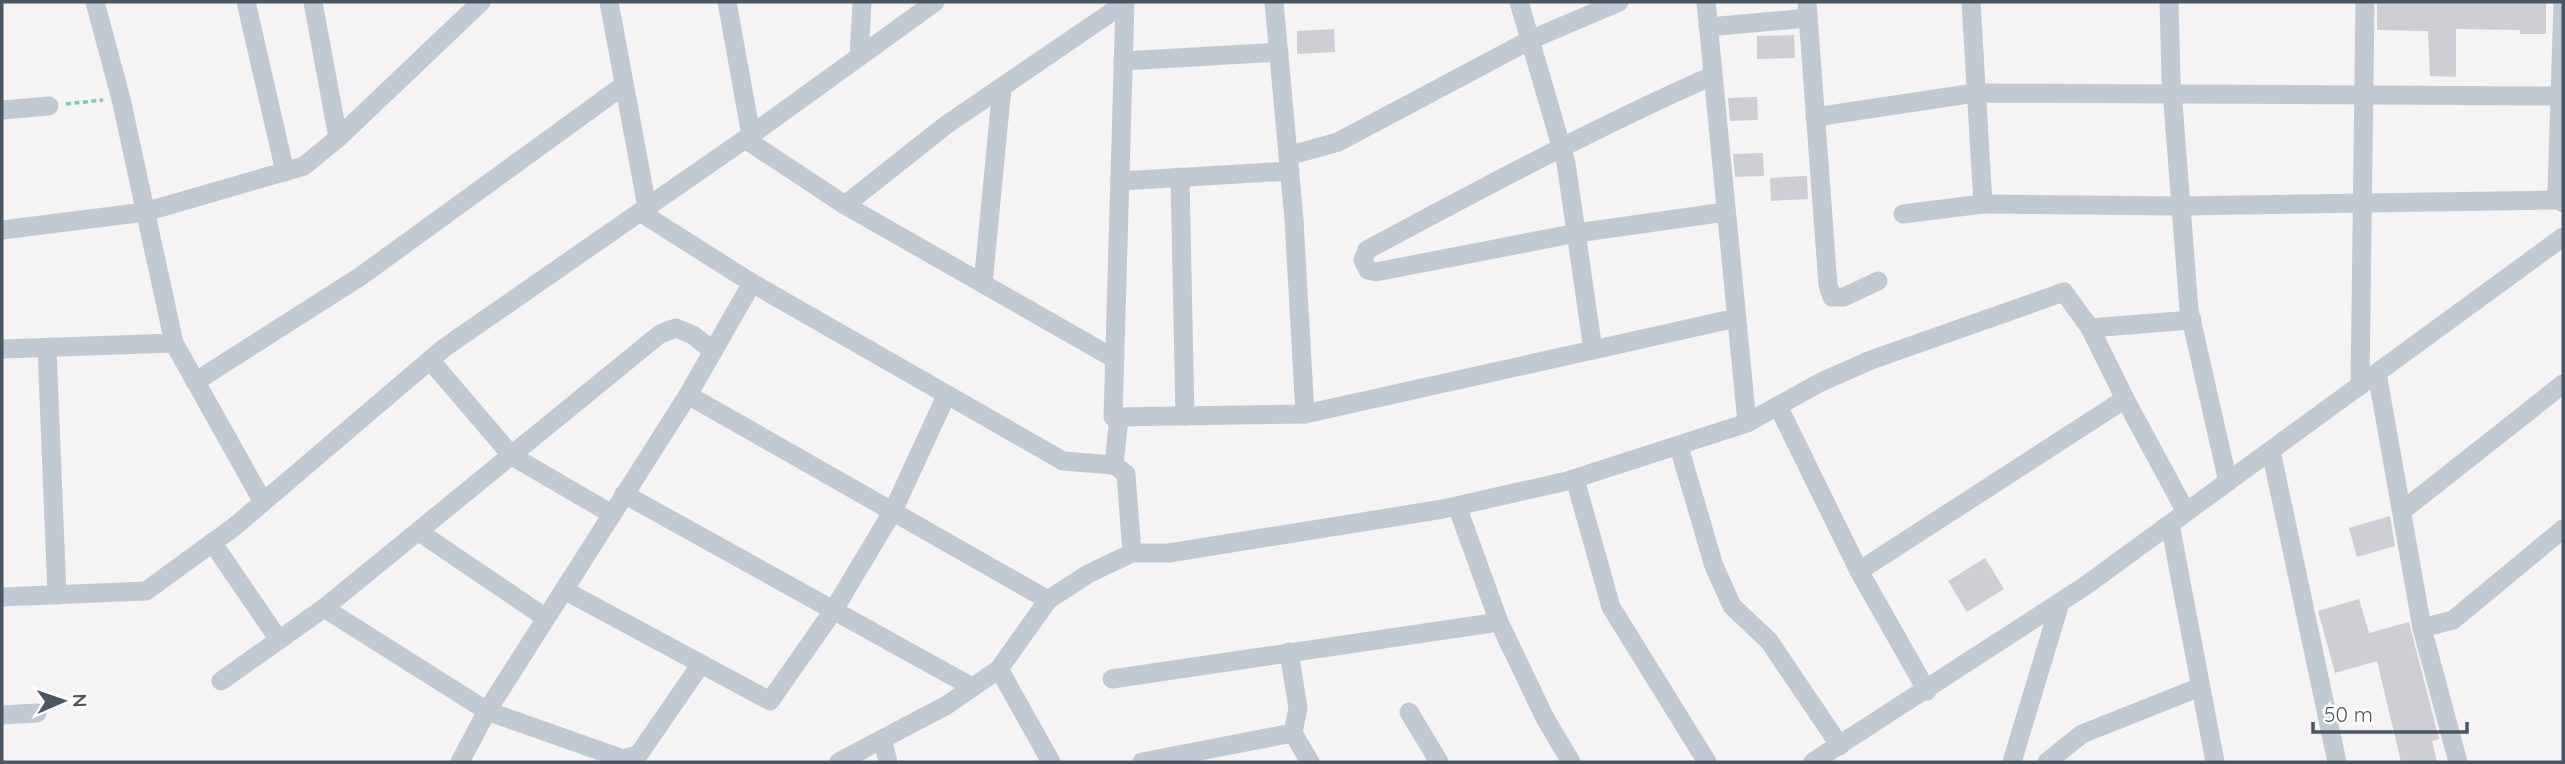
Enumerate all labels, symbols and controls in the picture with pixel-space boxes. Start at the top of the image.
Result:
north arrow [28,666,98,736]
scale bar [2313,690,2467,734]
text: N [68,693,92,708]
text: 50 m [2324,701,2373,727]

